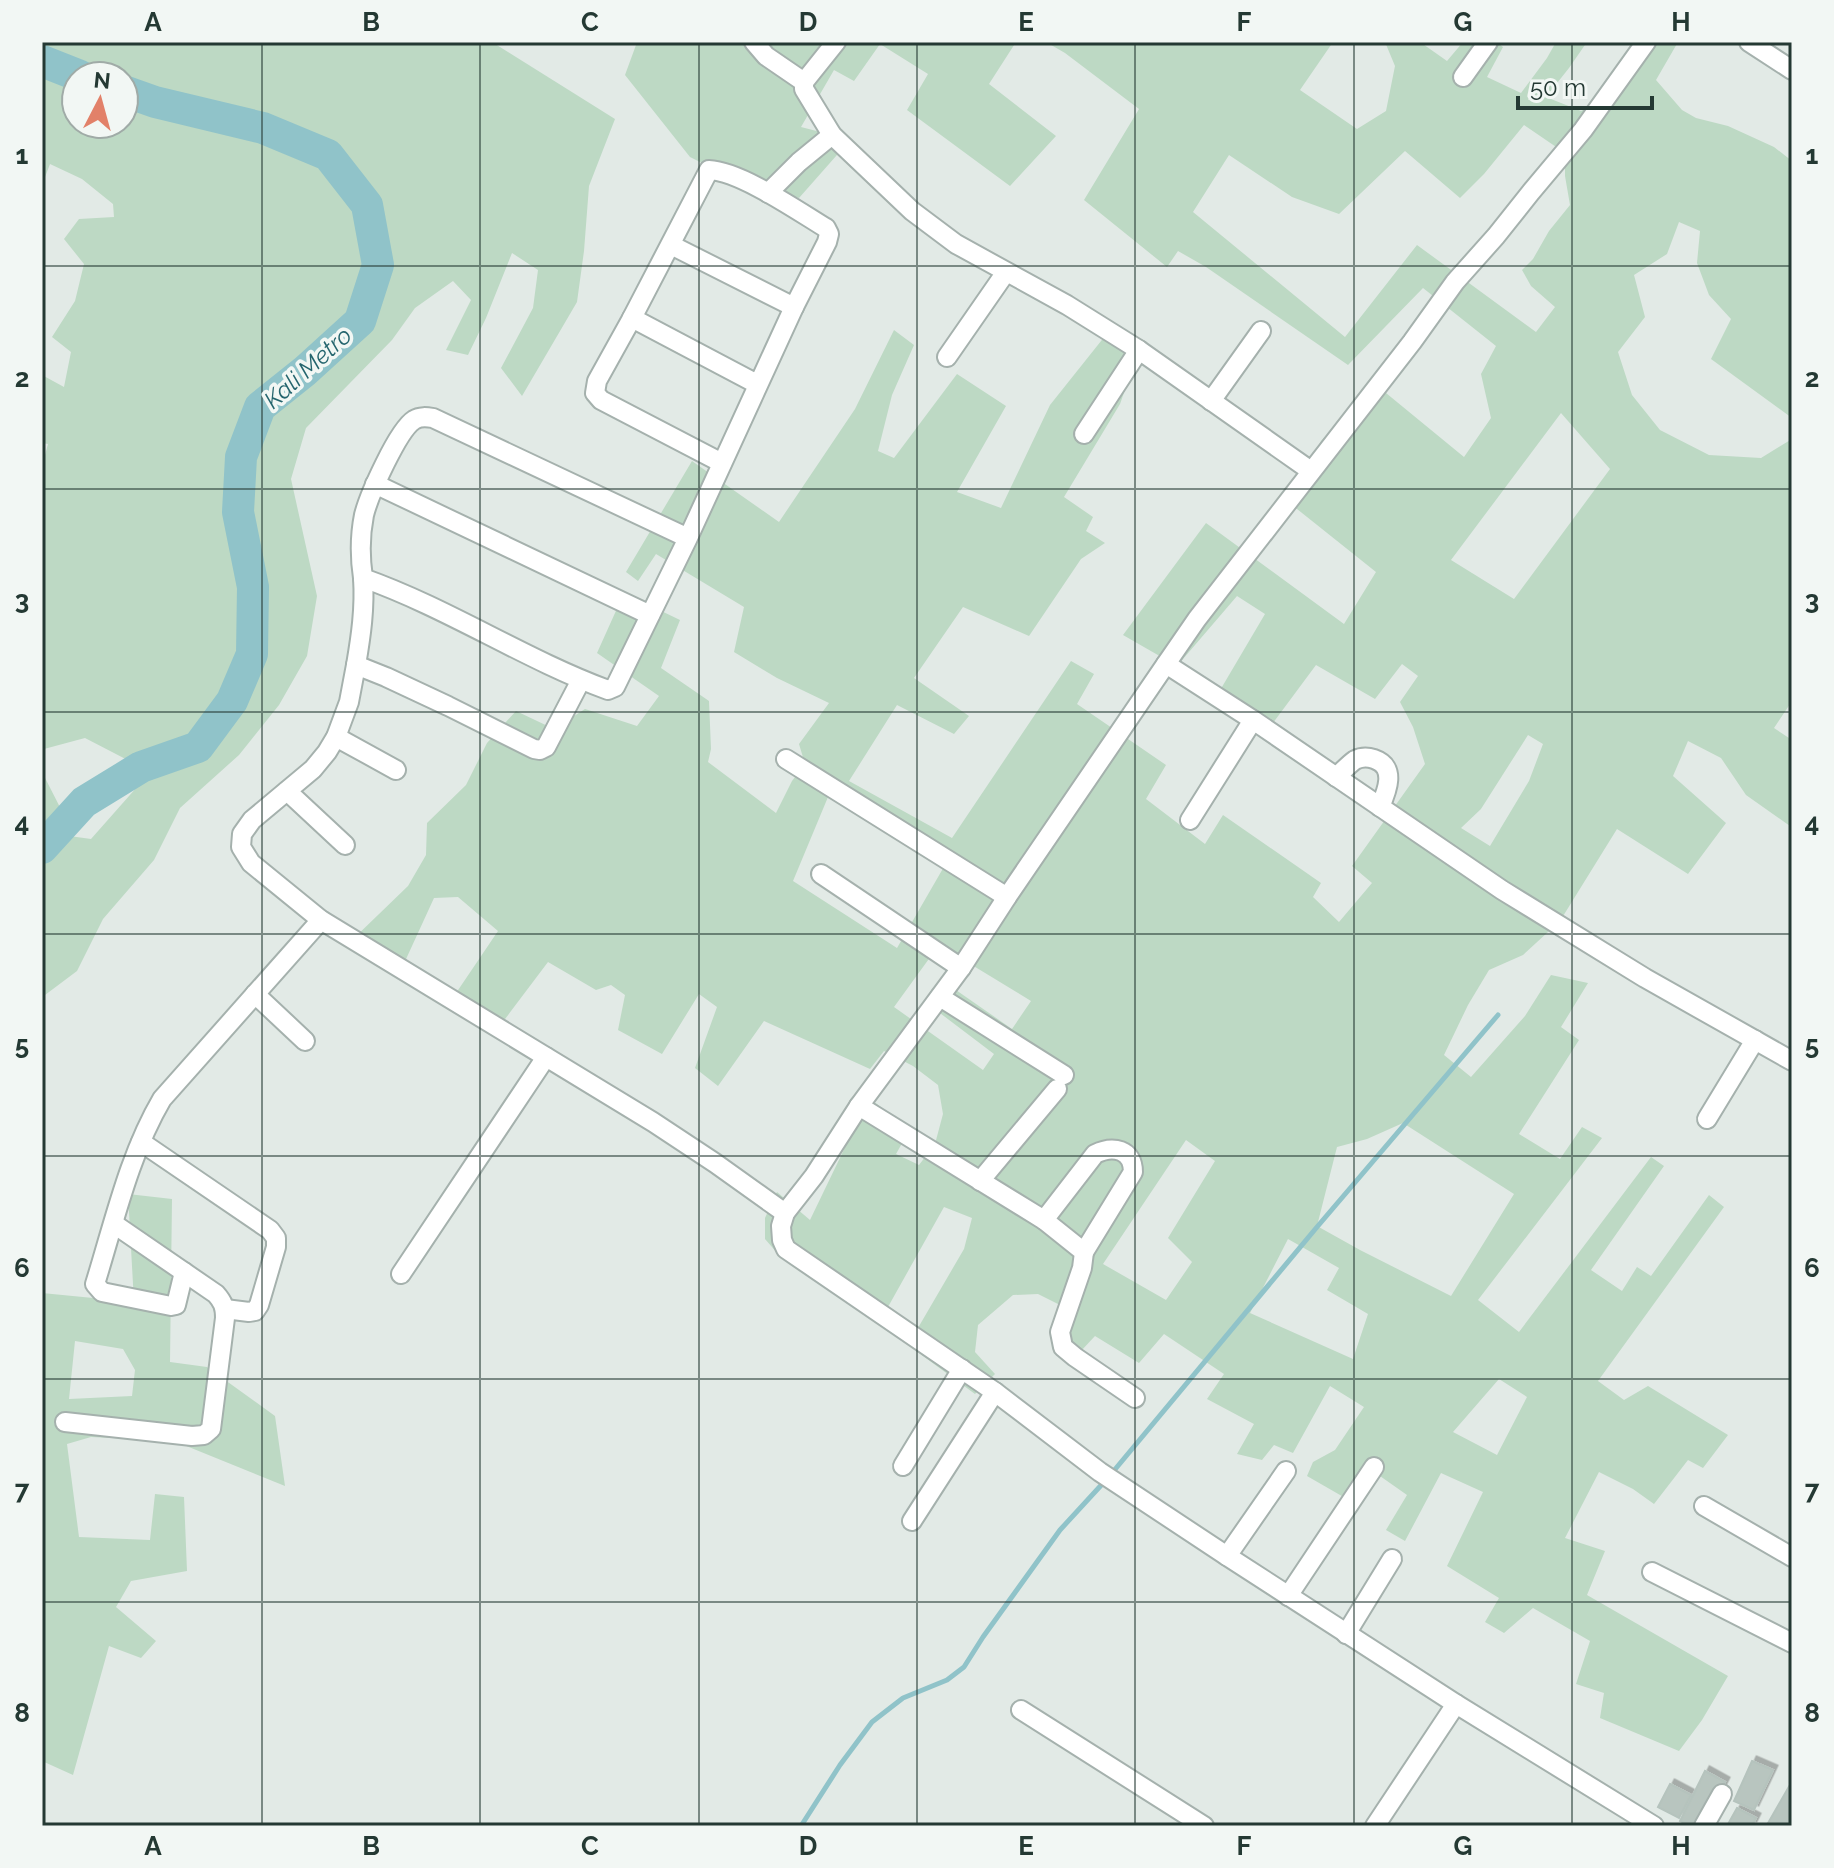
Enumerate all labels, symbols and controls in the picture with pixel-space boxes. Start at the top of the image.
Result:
text: A [144,7,162,37]
text: B [362,7,380,37]
text: C [581,7,599,37]
text: D [799,7,817,37]
text: E [1018,7,1034,37]
text: F [1237,7,1252,37]
text: G [1454,7,1472,37]
text: H [1671,7,1691,37]
north arrow [60,60,140,140]
scale bar [1518,60,1652,110]
text: N [92,66,112,94]
text: 50 m [1530,73,1586,102]
text: 1 [16,140,29,170]
text: 1 [1806,140,1819,170]
water label: Kali Metro [258,321,357,414]
text: 2 [15,363,29,393]
text: 2 [1805,363,1819,393]
text: 3 [15,585,29,615]
text: 3 [1805,585,1819,615]
text: 4 [15,808,29,838]
text: 4 [1805,808,1819,838]
text: 5 [15,1030,29,1060]
text: 5 [1805,1030,1819,1060]
text: 6 [14,1253,30,1283]
text: 6 [1804,1253,1820,1283]
text: 7 [15,1475,30,1505]
text: 7 [1805,1475,1820,1505]
text: 8 [14,1698,30,1728]
text: 8 [1804,1698,1820,1728]
text: A [144,1831,162,1861]
text: B [362,1831,380,1861]
text: C [581,1831,599,1861]
text: D [799,1831,817,1861]
text: E [1018,1831,1034,1861]
text: F [1237,1831,1252,1861]
text: G [1454,1831,1472,1861]
text: H [1671,1831,1691,1861]

